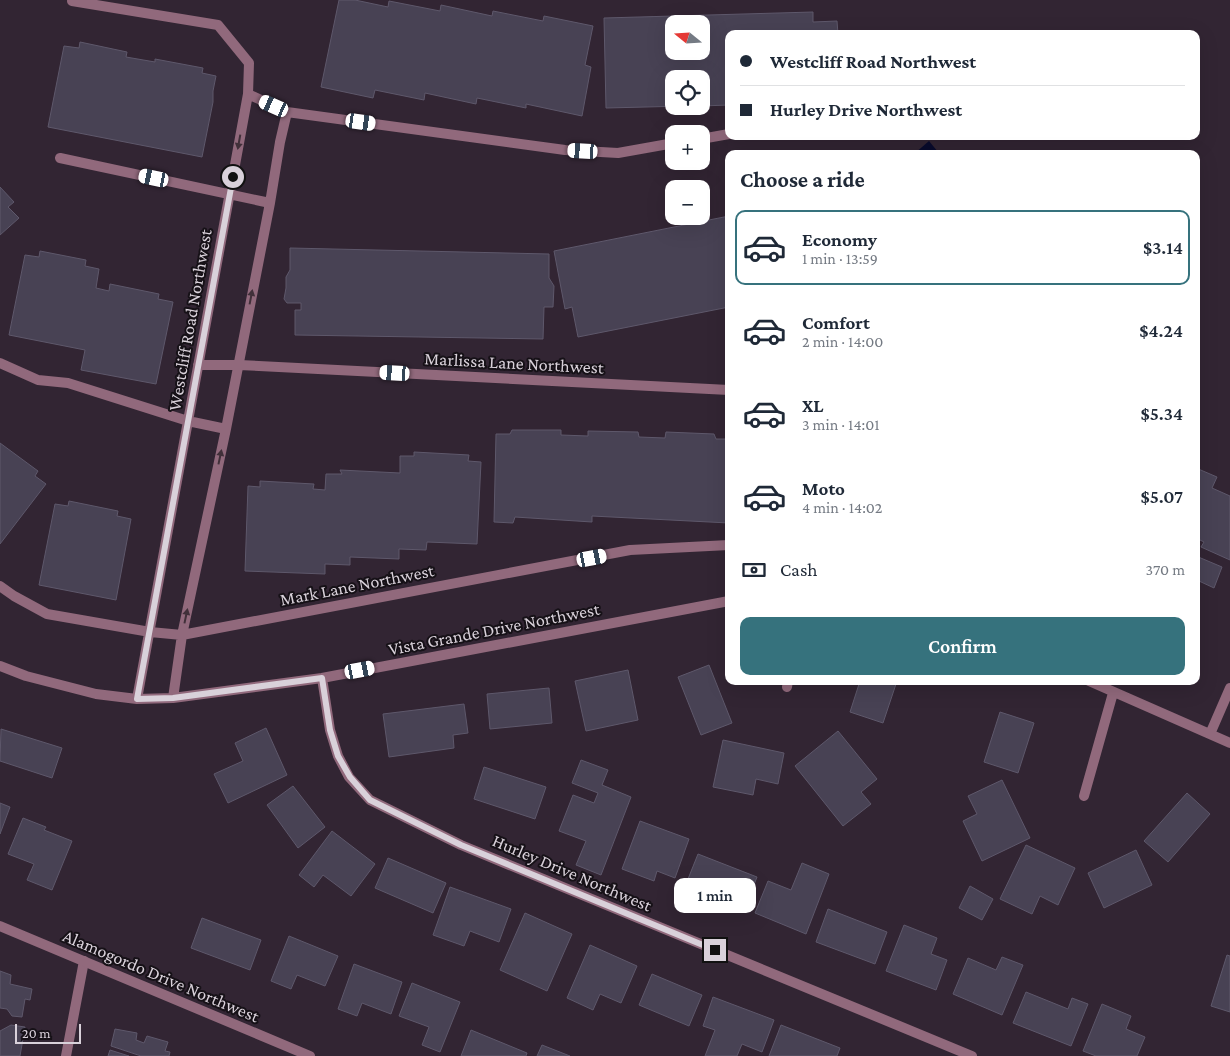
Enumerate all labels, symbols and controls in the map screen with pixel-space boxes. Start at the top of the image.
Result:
north arrow [665,15,710,60]
map controls [665,15,710,225]
text: Westcliff Road Northwest [770,51,976,72]
button: locate [665,70,710,115]
car [257,93,290,119]
text: Hurley Drive Northwest [770,99,962,120]
car [345,112,376,132]
button: + [665,125,710,170]
one-way arrow [235,135,243,151]
car [567,143,598,159]
route start [222,166,244,188]
text: Choose a ride [740,167,865,192]
car [137,168,170,188]
button: − [665,180,710,225]
icon: car [742,225,787,270]
street label: Westcliff Road Northwest [164,227,216,412]
text: Economy [802,229,877,250]
text: $3.14 [1143,237,1183,258]
text: 1 min · 13:59 [802,250,878,267]
one-way arrow [248,289,256,305]
icon: car [742,308,787,353]
text: Comfort [802,312,870,333]
text: $4.24 [1139,320,1183,341]
text: 2 min · 14:00 [802,333,883,350]
street label: Marlissa Lane Northwest [424,348,605,378]
car [379,365,410,381]
icon: car [742,391,787,436]
text: XL [802,395,824,416]
text: $5.34 [1141,403,1183,424]
text: 3 min · 14:01 [802,416,880,433]
one-way arrow [216,449,224,464]
icon: car [742,474,787,519]
text: Moto [802,478,845,499]
text: $5.07 [1140,486,1183,507]
text: 4 min · 14:02 [802,499,882,516]
car [575,548,608,568]
icon: cash [740,556,768,584]
text: Cash [780,559,818,580]
street label: Mark Lane Northwest [278,560,437,610]
text: 370 m [1146,561,1185,578]
street label: Vista Grande Drive Northwest [387,599,602,659]
one-way arrow [182,608,190,623]
button: Confirm [740,617,1185,675]
car [343,660,376,680]
street label: Hurley Drive Northwest [489,830,656,916]
callout: 1 min [674,878,756,912]
text: 1 min [697,887,733,904]
street label: Alamogordo Drive Northwest [60,926,263,1027]
route end [704,939,726,961]
scale bar [15,1021,81,1044]
text: 20 m [22,1025,50,1041]

